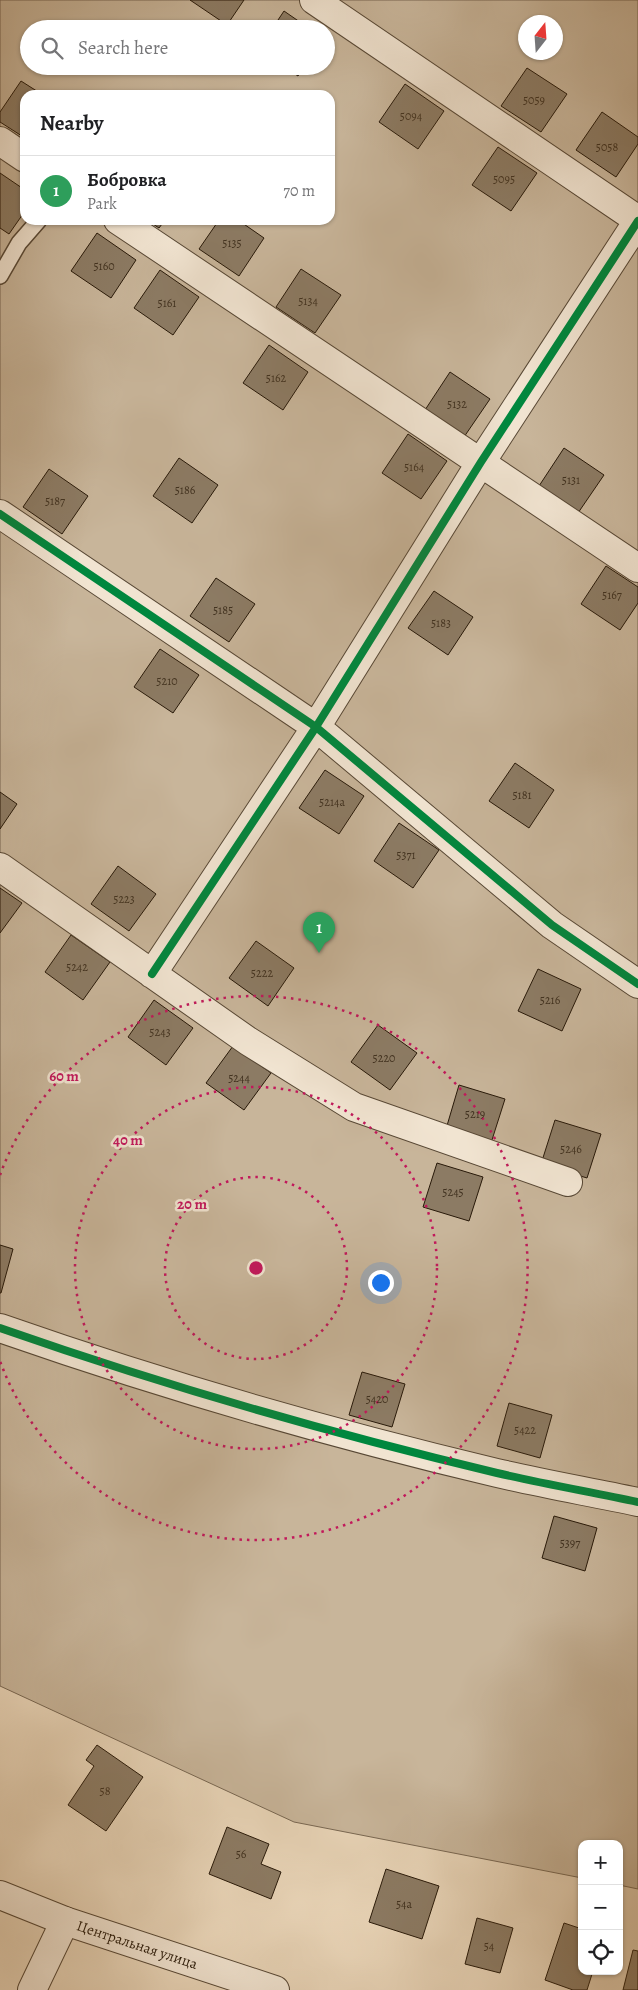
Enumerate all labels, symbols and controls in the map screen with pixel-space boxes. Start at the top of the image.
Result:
north arrow [518,15,563,60]
search box [20,20,335,75]
icon: search [38,34,66,62]
text: Search here [78,35,168,61]
house number: 5059 [523,92,545,108]
house number: 5094 [400,108,423,124]
text: Nearby [40,109,103,137]
house number: 5058 [596,139,618,155]
text: Бобровка [87,167,167,193]
house number: 5095 [493,171,515,187]
text: 1 [53,180,59,202]
text: 70 m [283,180,315,202]
text: Park [87,193,117,215]
house number: 5135 [222,235,242,251]
house number: 5160 [93,258,115,274]
house number: 5134 [298,293,318,309]
house number: 5161 [158,295,176,311]
house number: 5162 [266,370,287,386]
house number: 5132 [447,396,467,412]
house number: 5164 [404,459,425,475]
house number: 5131 [562,472,580,488]
house number: 5186 [175,482,196,498]
house number: 5187 [45,493,66,509]
house number: 5167 [602,587,623,603]
house number: 5185 [213,602,233,618]
house number: 5183 [431,615,451,631]
house number: 5210 [156,673,178,689]
house number: 5181 [512,787,532,803]
house number: 5214а [319,794,345,810]
house number: 5371 [396,847,416,863]
house number: 5223 [113,891,135,907]
pin: 1 [303,912,335,953]
house number: 5242 [66,959,88,975]
house number: 5222 [251,965,273,981]
house number: 5216 [540,992,561,1008]
house number: 5243 [149,1024,171,1040]
house number: 5220 [373,1050,395,1066]
text: 60 m [49,1066,79,1086]
house number: 5244 [228,1070,250,1086]
house number: 5219 [465,1106,485,1122]
text: 40 m [113,1130,143,1150]
house number: 5246 [560,1141,582,1157]
house number: 5245 [442,1184,464,1200]
text: 20 m [177,1194,207,1214]
centre of rings [247,1259,265,1277]
your location [368,1270,394,1296]
house number: 5420 [366,1391,388,1407]
house number: 5422 [514,1422,536,1438]
house number: 5397 [560,1535,581,1551]
house number: 58 [100,1783,111,1799]
map controls [578,1840,623,1975]
button: + [578,1840,623,1885]
house number: 56 [236,1846,247,1862]
button: − [578,1885,623,1930]
house number: 54а [396,1896,413,1912]
street label: Центральная улица [74,1916,200,1974]
button: locate [578,1930,623,1975]
house number: 54 [484,1938,495,1954]

